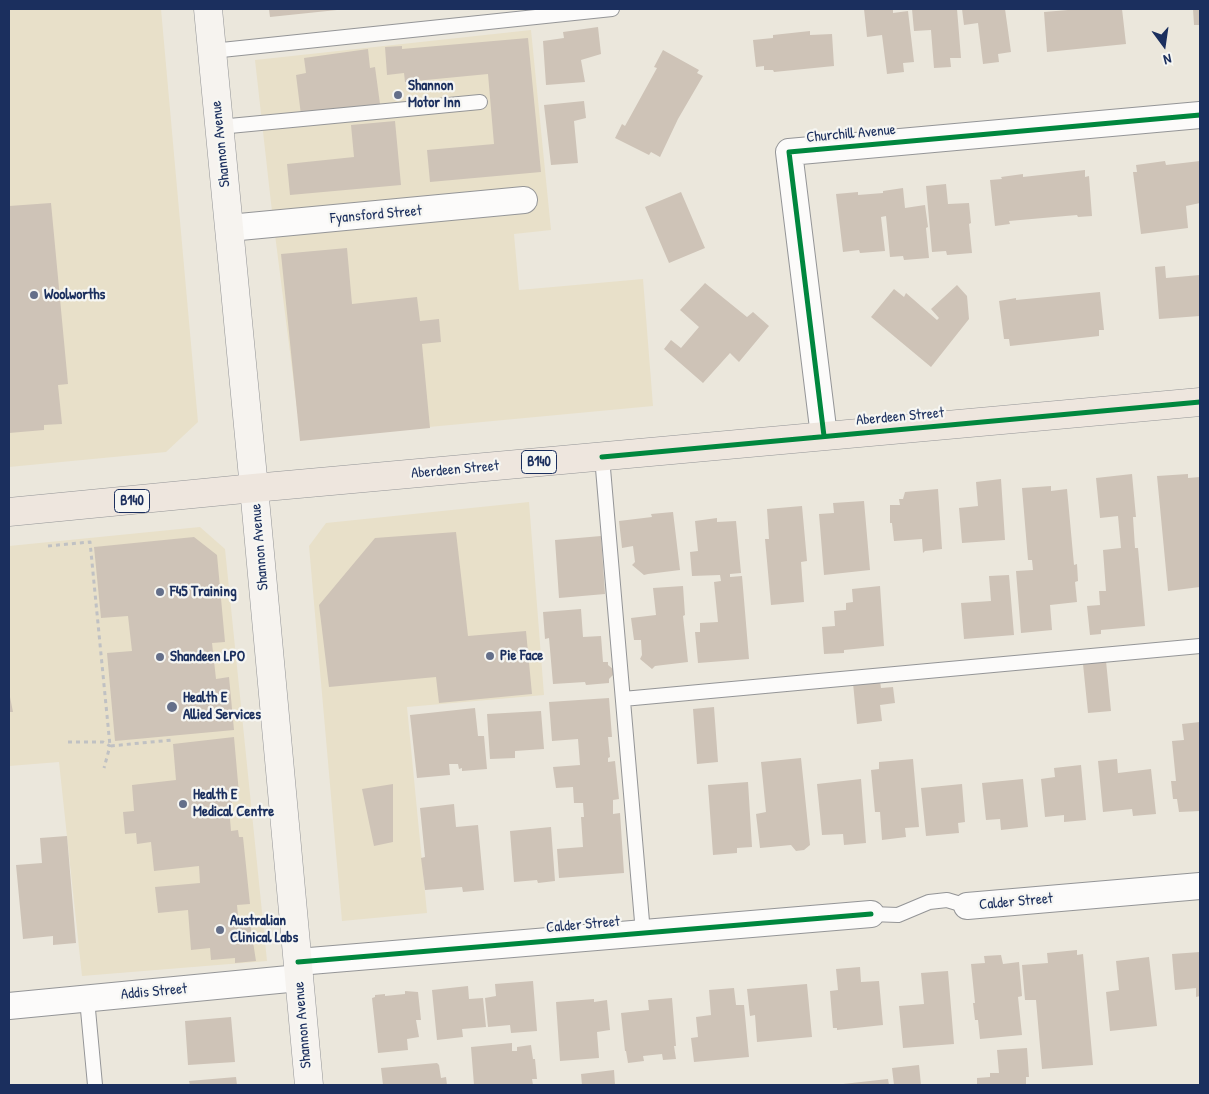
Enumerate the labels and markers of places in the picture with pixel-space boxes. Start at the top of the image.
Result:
place label: Shannon Motor Inn [408,77,460,112]
marker: Shannon Motor Inn [392,89,404,101]
place label: Woolworths [44,286,105,304]
marker: Woolworths [28,289,40,301]
place label: F45 Training [170,583,237,601]
marker: F45 Training [154,586,166,598]
place label: Pie Face [500,647,543,665]
place label: Shandeen LPO [170,648,245,666]
marker: Pie Face [484,650,496,662]
marker: Shandeen LPO [154,651,166,663]
place label: Health E Allied Services [183,689,261,724]
marker: Health E Allied Services [165,700,179,714]
place label: Health E Medical Centre [193,786,274,821]
marker: Health E Medical Centre [177,798,189,810]
place label: Australian Clinical Labs [230,912,298,947]
marker: Australian Clinical Labs [214,924,226,936]

